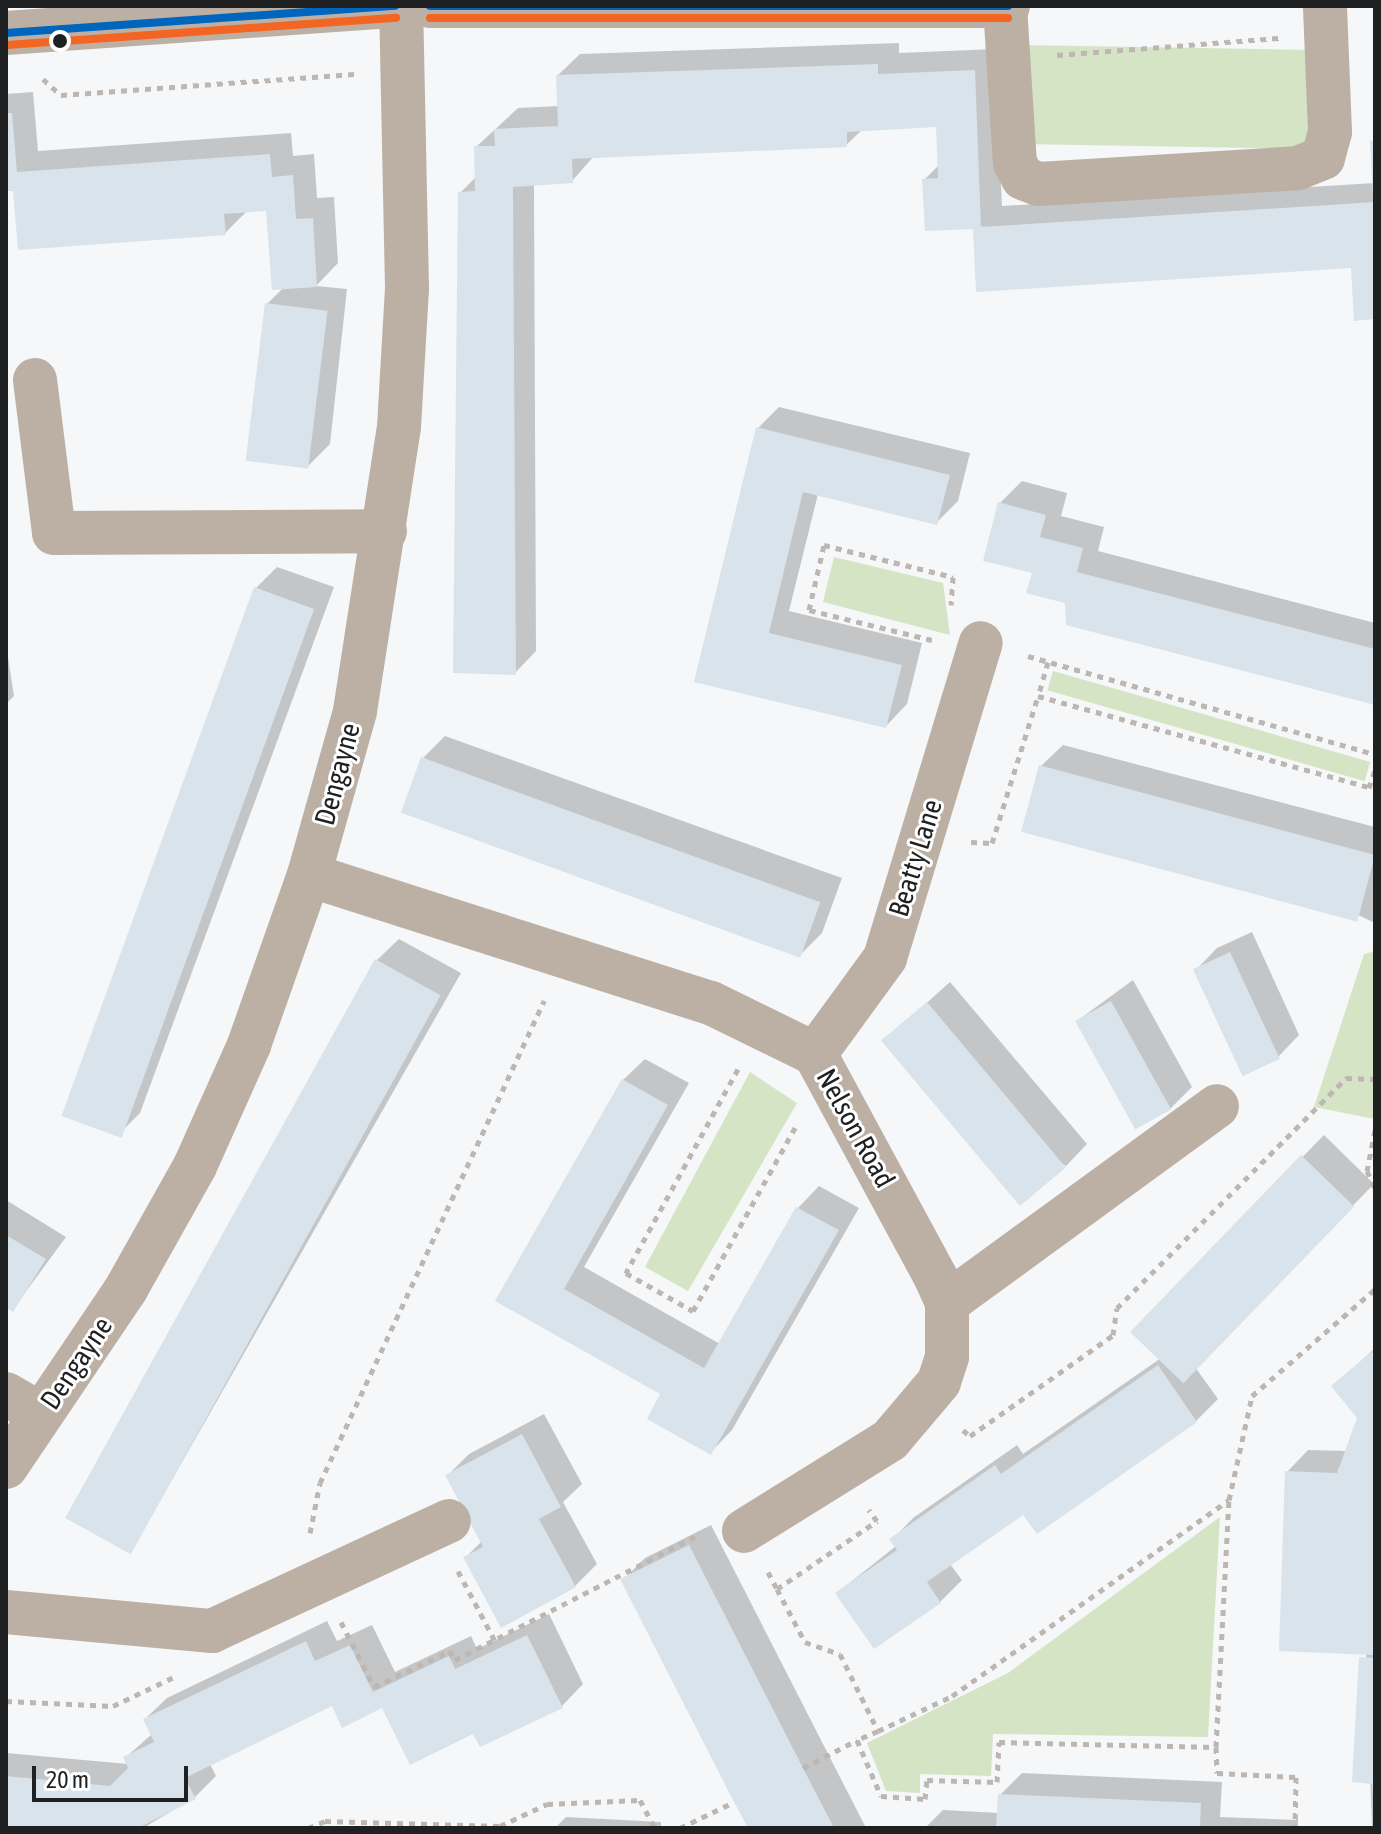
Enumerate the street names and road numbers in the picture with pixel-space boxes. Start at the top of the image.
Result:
street label: Dengayne [307,719,367,829]
street label: Beatty Lane [881,795,949,921]
street label: Nelson Road [810,1063,902,1193]
street label: Dengayne [33,1310,119,1416]

